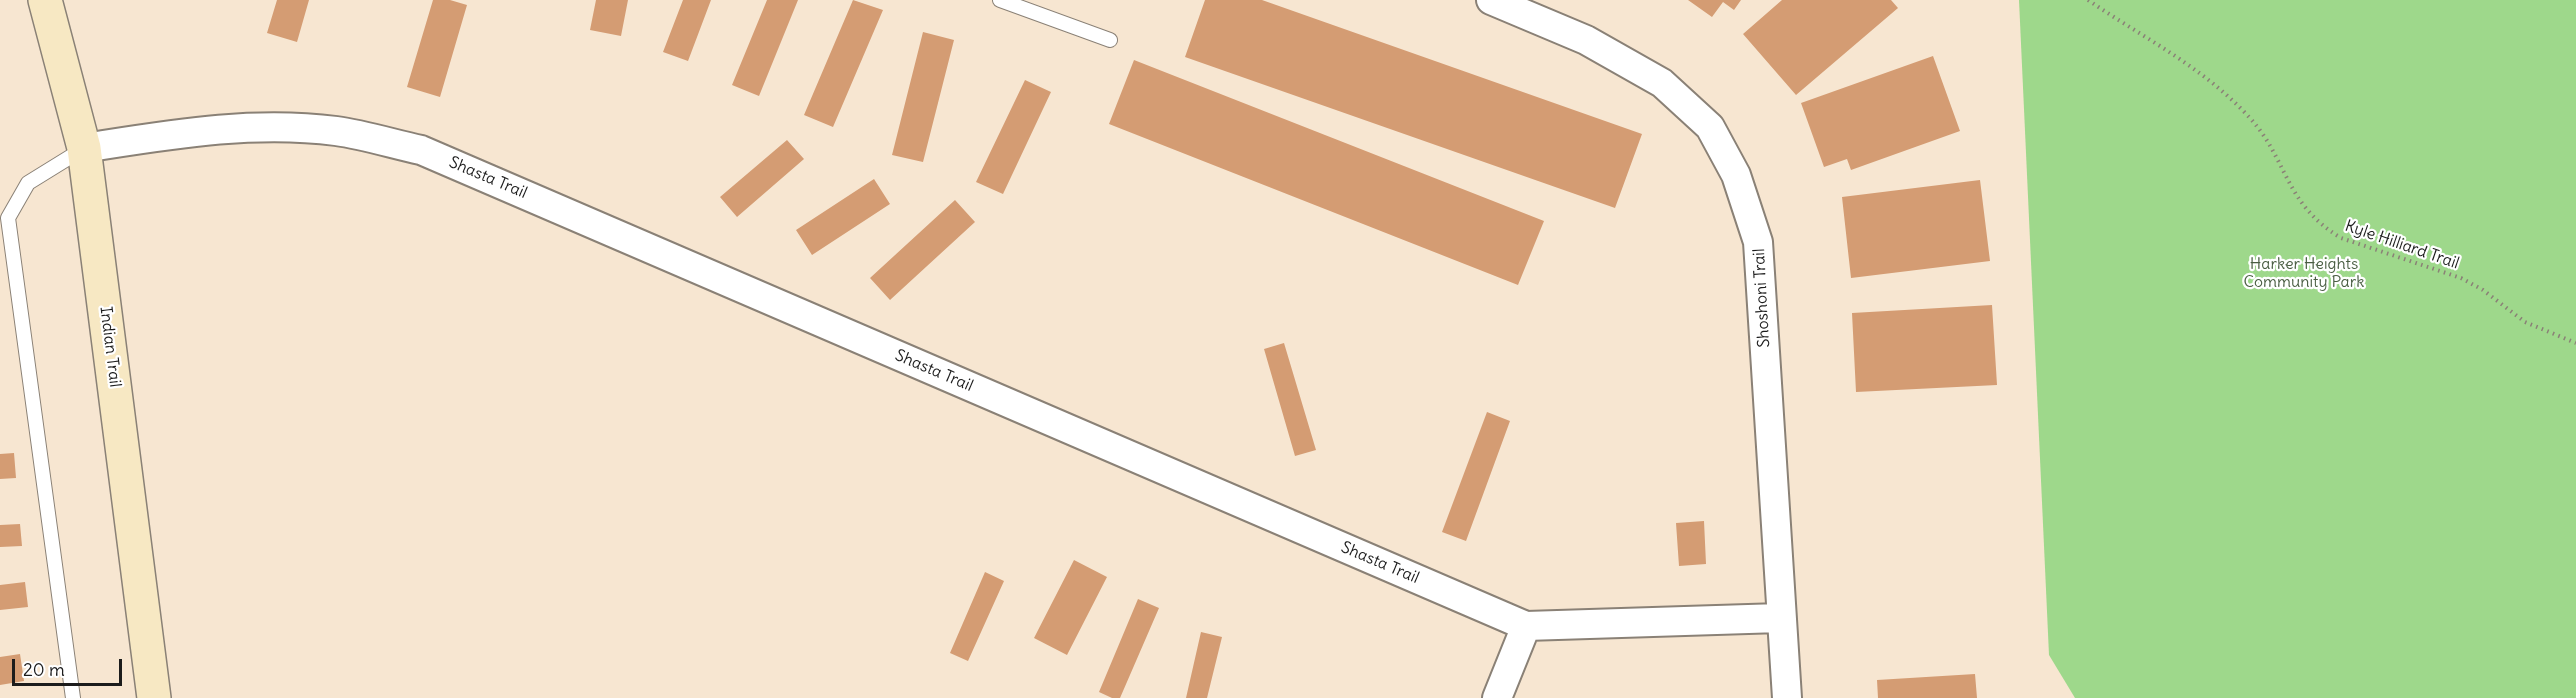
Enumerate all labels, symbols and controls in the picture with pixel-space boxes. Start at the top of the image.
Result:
street label: Shasta Trail [446,153,530,203]
street label: Kyle Hilliard Trail [2342,217,2462,273]
street label: Shoshoni Trail [1750,248,1774,348]
park label: Harker Heights Community Park [2244,254,2364,292]
street label: Indian Trail [96,306,124,388]
street label: Shasta Trail [892,346,976,396]
street label: Shasta Trail [1338,538,1422,588]
scale bar [15,647,124,685]
text: 20 m [23,658,65,681]

